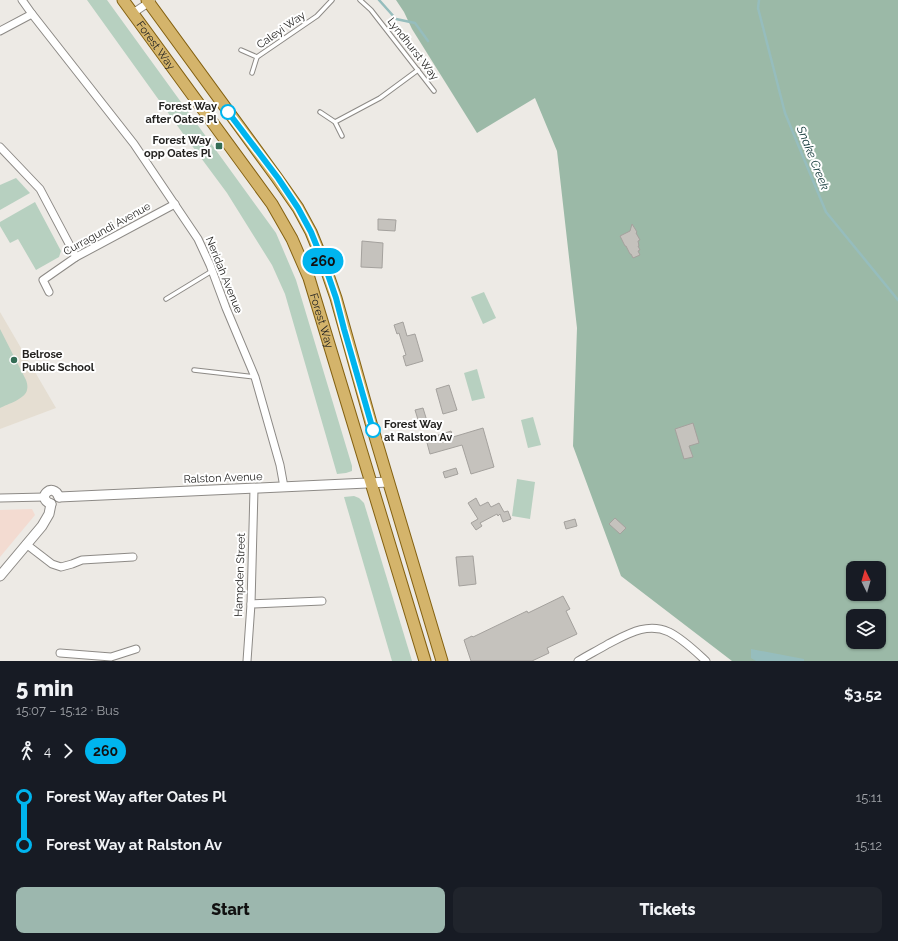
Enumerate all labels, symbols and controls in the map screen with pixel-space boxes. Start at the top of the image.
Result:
street label: Caleyi Way [254,9,308,51]
street label: Lyndhurst Way [385,15,441,83]
street label: Forest Way [134,18,178,72]
place label: Forest Way after Oates Pl [146,100,218,126]
marker: Forest Way after Oates Pl [220,104,236,120]
water label: Snake Creek [793,123,832,193]
place label: Forest Way opp Oates Pl [144,134,212,160]
marker: Forest Way opp Oates Pl [214,141,224,151]
street label: Curragundi Avenue [61,199,153,258]
street label: Neridah Avenue [203,235,245,316]
line badge: 260 [300,248,346,274]
text: 260 [311,253,336,269]
street label: Forest Way [307,291,336,350]
place label: Belrose Public School [22,348,95,374]
marker: Belrose Public School [9,355,19,365]
place label: Forest Way at Ralston Av [384,418,452,444]
marker: Forest Way at Ralston Av [365,422,381,438]
street label: Ralston Avenue [183,470,263,486]
street label: Hampden Street [232,533,248,617]
north arrow [846,561,886,601]
map controls [846,561,886,649]
button: layers [846,609,886,649]
text: 5 min [16,675,73,701]
text: $3.52 [844,686,882,704]
text: 15:07 – 15:12 · Bus [16,703,119,718]
icon: walk [16,740,38,762]
icon: forward [57,740,79,762]
text: 260 [93,743,118,759]
text: 4 [44,744,51,759]
text: Forest Way after Oates Pl [46,788,226,806]
text: 15:11 [856,790,882,805]
text: Forest Way at Ralston Av [46,836,222,854]
text: 15:12 [855,838,882,853]
button: Start [16,887,445,933]
button: Tickets [453,887,882,933]

